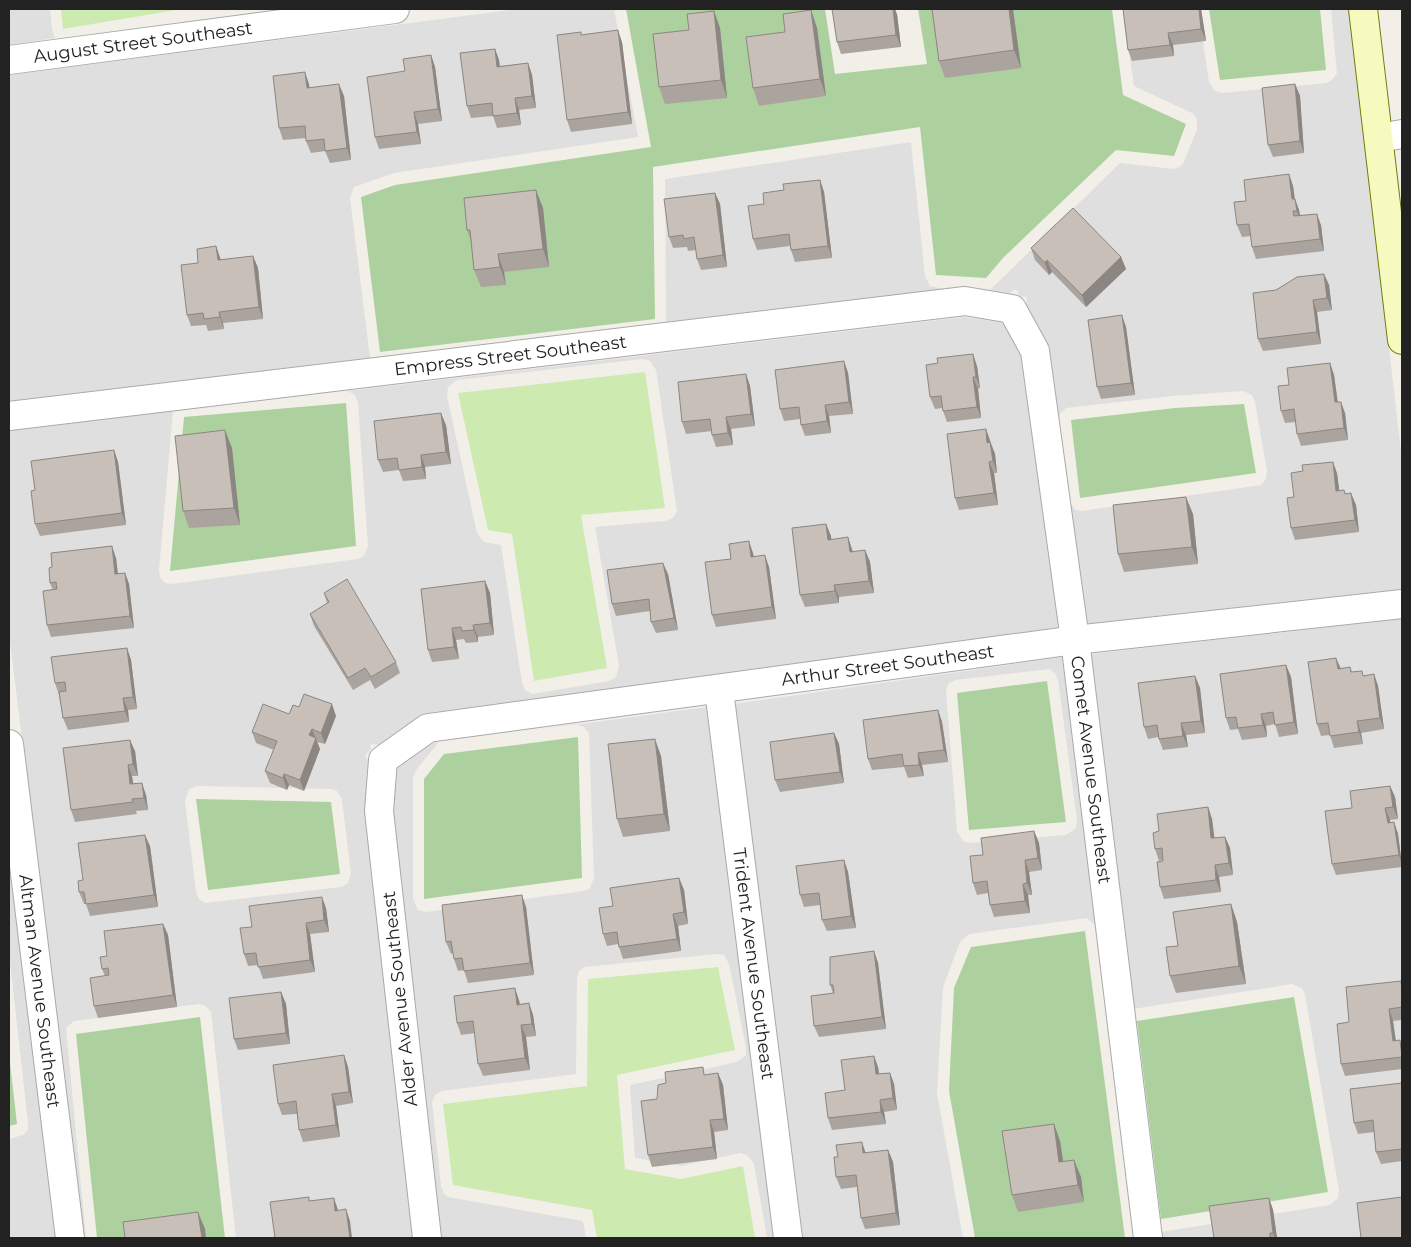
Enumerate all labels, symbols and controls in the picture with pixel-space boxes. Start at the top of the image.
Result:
street label: August Street Southeast [32,17,254,68]
street label: Empress Street Southeast [393,331,628,381]
street label: Arthur Street Southeast [780,640,995,691]
street label: Comet Avenue Southeast [1066,655,1116,885]
street label: Trident Avenue Southeast [728,847,779,1081]
street label: Altman Avenue Southeast [14,873,65,1109]
street label: Alder Avenue Southeast [378,890,422,1108]

